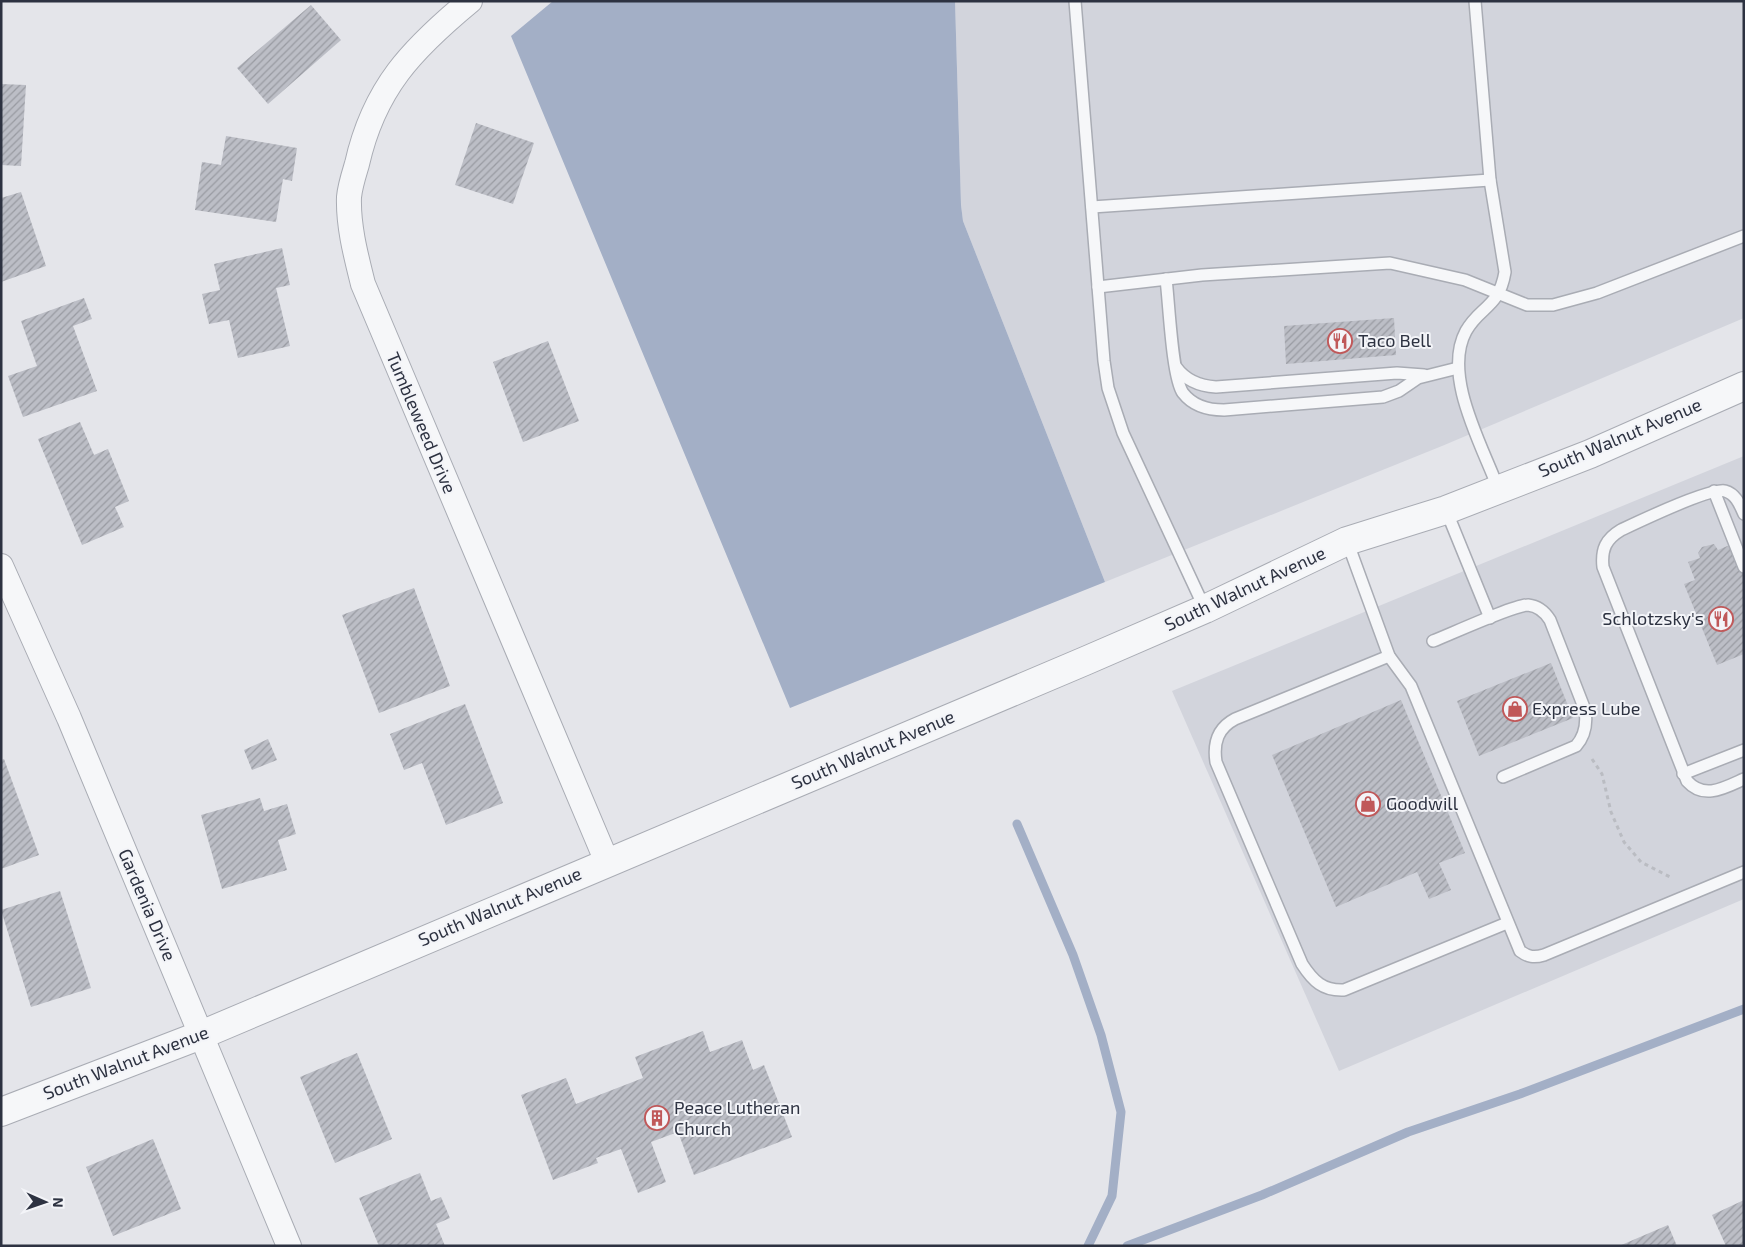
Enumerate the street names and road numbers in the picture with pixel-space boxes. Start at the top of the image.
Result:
street label: Tumbleweed Drive [382,349,462,497]
street label: South Walnut Avenue [1535,393,1705,481]
street label: South Walnut Avenue [1161,541,1329,635]
street label: South Walnut Avenue [788,705,958,793]
street label: Gardenia Drive [114,845,181,964]
street label: South Walnut Avenue [415,862,585,950]
street label: South Walnut Avenue [40,1020,211,1104]

